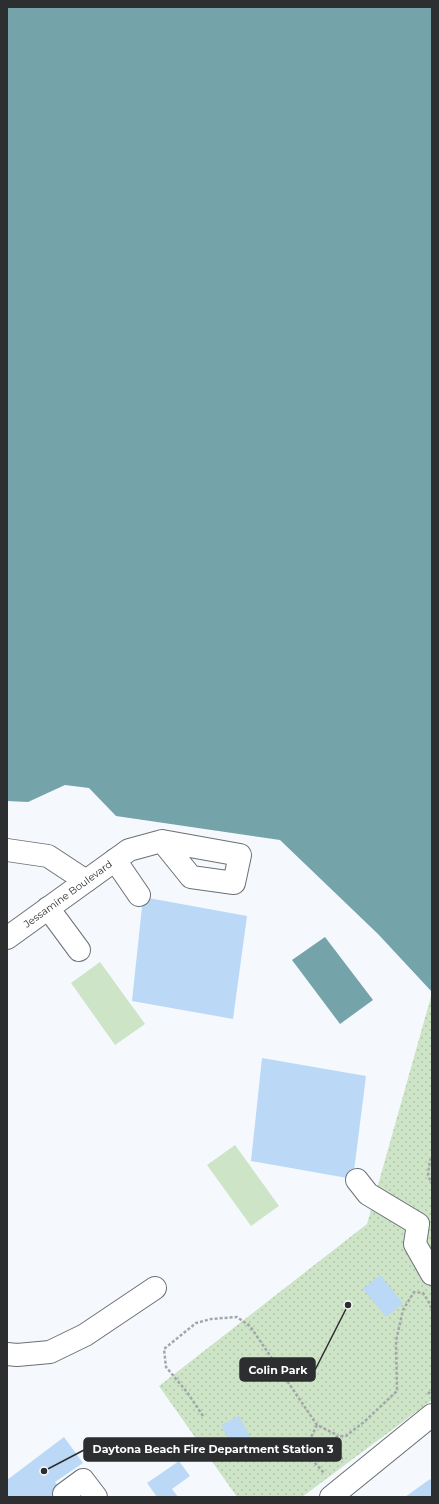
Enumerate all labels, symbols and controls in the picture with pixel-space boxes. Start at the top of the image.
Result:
street label: Jessamine Boulevard [20,857,115,931]
callout: Colin Park [240,1358,315,1381]
text: Colin Park [249,1363,308,1377]
callout: Daytona Beach Fire Department Station 3 [84,1438,341,1461]
text: Daytona Beach Fire Department Station 3 [93,1442,334,1456]

